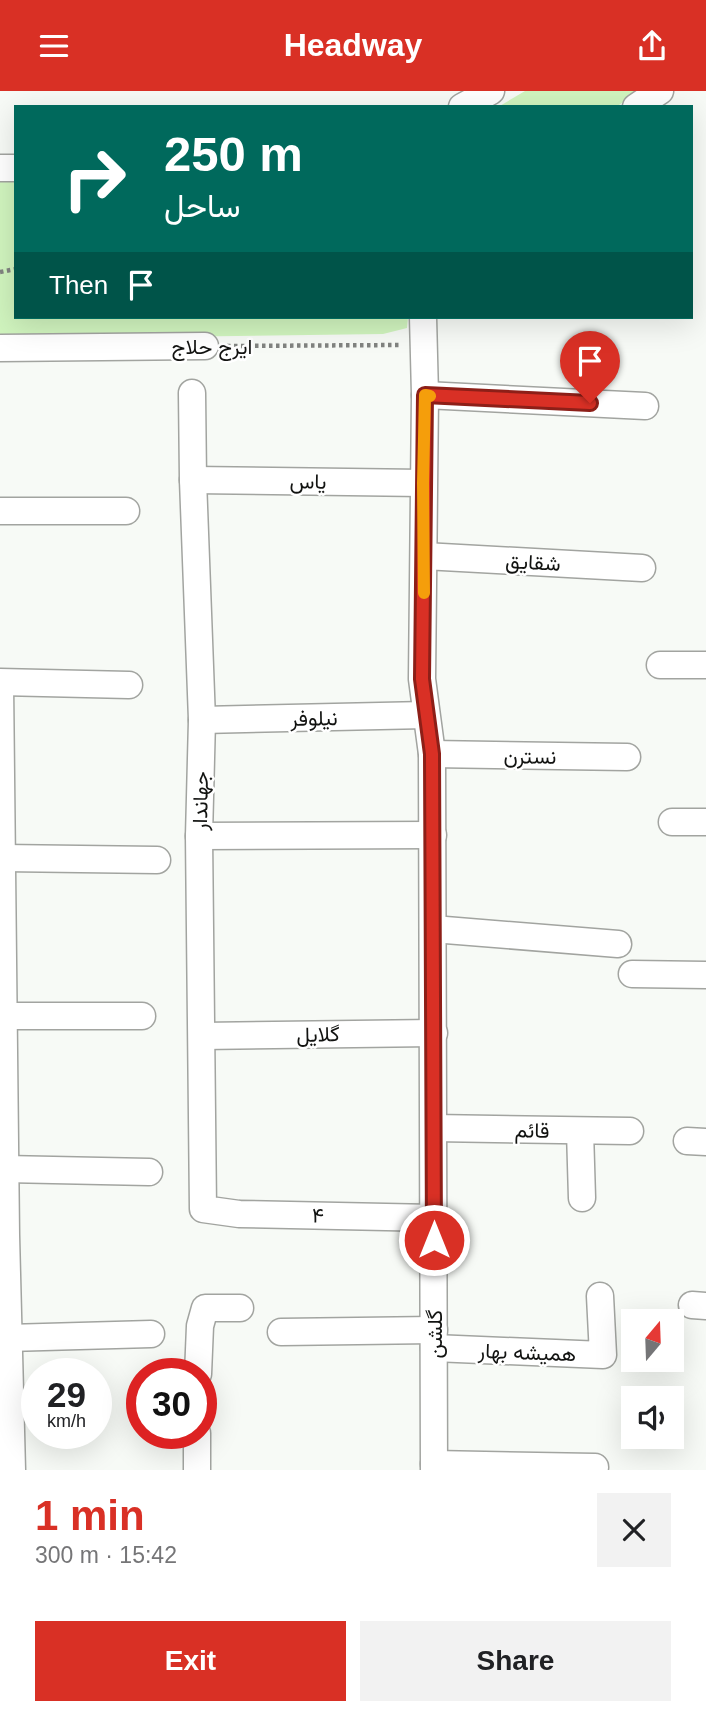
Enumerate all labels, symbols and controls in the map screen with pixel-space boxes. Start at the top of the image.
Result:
icon: menu [35,27,73,65]
text: Headway [284,27,422,63]
icon: share [633,27,671,65]
text: 250 m [164,127,303,181]
icon: right [49,133,140,224]
text: ساحل [164,188,240,224]
icon: arrive [122,266,160,304]
text: Then [49,270,108,300]
pin [560,331,620,403]
street label: ایرج حلاج [172,335,252,361]
icon: arrive [571,342,609,380]
street label: یاس [289,469,327,494]
street label: شقایق [505,549,561,576]
street label: نیلوفر [289,706,338,732]
street label: نسترن [503,744,557,770]
street label: جهاندار [188,771,214,832]
street label: گلایل [296,1022,340,1047]
street label: قائم [514,1118,550,1145]
street label: ۴ [312,1203,324,1227]
position arrow [397,1203,471,1277]
north arrow [621,1309,684,1372]
map controls [621,1309,684,1449]
street label: گلشن [423,1310,447,1358]
street label: همیشه بهار [477,1339,576,1367]
speed limit sign: 30 [126,1358,217,1449]
text: 29 [47,1375,86,1414]
button: sound [621,1386,684,1449]
text: km/h [47,1411,86,1431]
text: 1 min [35,1492,145,1539]
button: close [597,1493,671,1567]
text: 300 m · 15:42 [35,1542,177,1568]
button: Exit [35,1621,346,1701]
button: Share [360,1621,671,1701]

